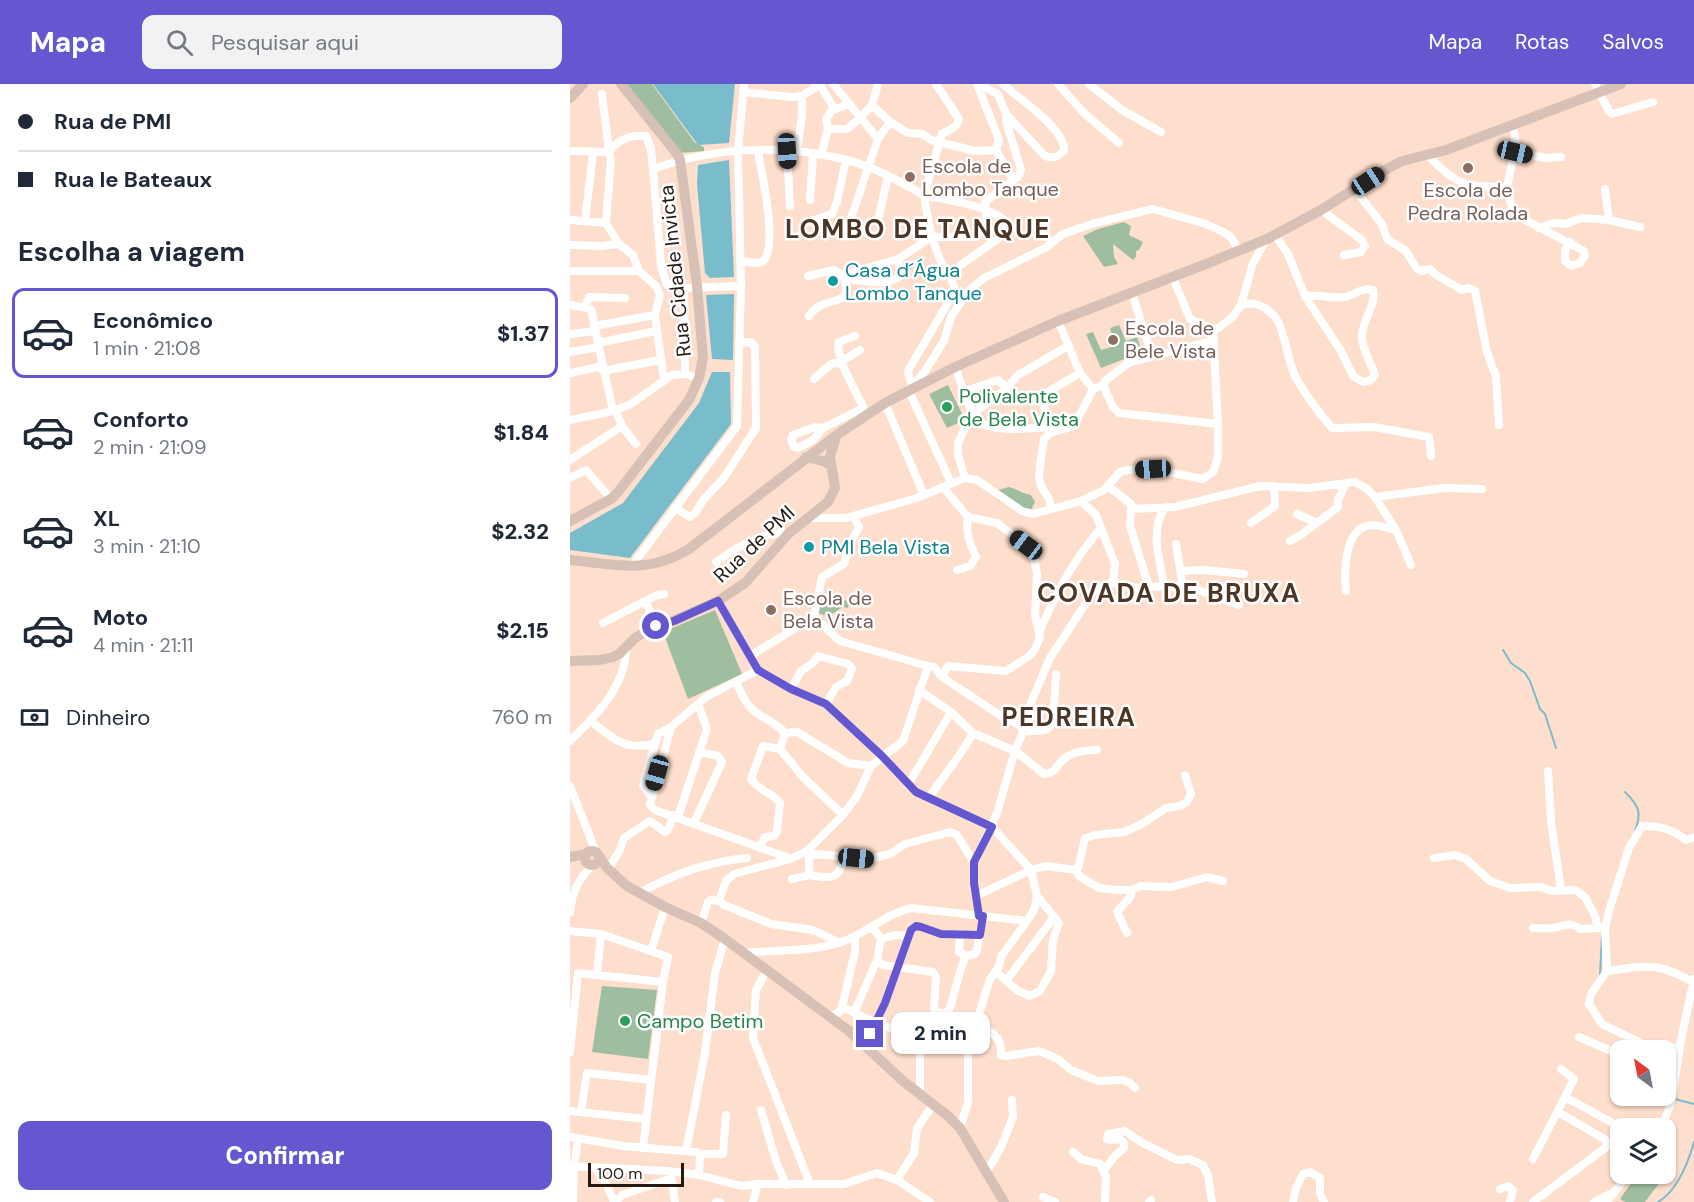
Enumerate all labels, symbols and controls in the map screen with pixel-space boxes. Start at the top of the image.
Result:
search box [142,15,562,69]
text: Mapa [30,24,106,61]
icon: search [163,26,196,59]
text: Pesquisar aqui [211,28,359,57]
text: Mapa [1428,28,1482,56]
text: Rotas [1515,28,1569,56]
text: Salvos [1602,28,1664,56]
text: Rua de PMI [54,107,171,136]
car [777,133,797,169]
car [1495,139,1535,165]
place label: Escola de Lombo Tanque [922,153,1059,202]
marker: Escola de Pedra Rolada [1461,161,1475,175]
car [1348,164,1388,198]
text: Rua le Bateaux [54,165,212,194]
marker: Escola de Lombo Tanque [903,170,917,184]
place label: Escola de Pedra Rolada [1408,177,1528,226]
street label: Rua Cidade Invicta [653,184,697,358]
district label: LOMBO DE TANQUE [785,212,1051,246]
text: Escolha a viagem [18,234,245,269]
place label: Casa d´Água Lombo Tanque [845,257,982,306]
marker: Casa d´Água Lombo Tanque [826,274,840,288]
icon: car [21,306,75,360]
text: Econômico [93,306,213,335]
place label: Escola de Bele Vista [1125,315,1216,364]
text: $1.37 [497,319,549,348]
marker: Escola de Bele Vista [1106,333,1120,347]
text: 1 min · 21:08 [93,335,201,361]
place label: Polivalente de Bela Vista [959,383,1079,432]
marker: Polivalente de Bela Vista [940,400,954,414]
icon: car [21,405,75,459]
text: Conforto [93,405,189,434]
text: $1.84 [493,418,549,447]
text: 2 min · 21:09 [93,434,207,460]
car [1135,459,1171,479]
street label: Rua de PMI [708,500,800,588]
icon: car [21,504,75,558]
text: XL [93,504,120,533]
text: $2.32 [491,517,549,546]
car [1006,527,1046,563]
text: 3 min · 21:10 [93,533,201,559]
place label: PMI Bela Vista [821,534,950,560]
marker: PMI Bela Vista [802,540,816,554]
district label: COVADA DE BRUXA [1037,576,1301,610]
place label: Escola de Bela Vista [783,585,874,634]
icon: car [21,603,75,657]
text: Moto [93,603,148,632]
marker: Escola de Bela Vista [764,603,778,617]
route start [642,612,669,639]
text: $2.15 [496,616,549,645]
text: 4 min · 21:11 [93,632,193,658]
district label: PEDREIRA [1002,700,1136,734]
icon: cash [18,701,51,734]
text: Dinheiro [66,703,150,732]
text: 760 m [492,704,552,730]
car [643,753,671,793]
car [837,847,875,869]
place label: Campo Betim [637,1008,763,1034]
callout: 2 min [891,1013,990,1055]
marker: Campo Betim [618,1014,632,1028]
route end [856,1020,883,1047]
text: 2 min [914,1020,967,1046]
north arrow [1610,1040,1676,1106]
map controls [1610,1040,1676,1184]
button: layers [1610,1118,1676,1184]
button: Confirmar [18,1121,552,1190]
scale bar [588,1160,684,1188]
text: 100 m [597,1163,642,1184]

